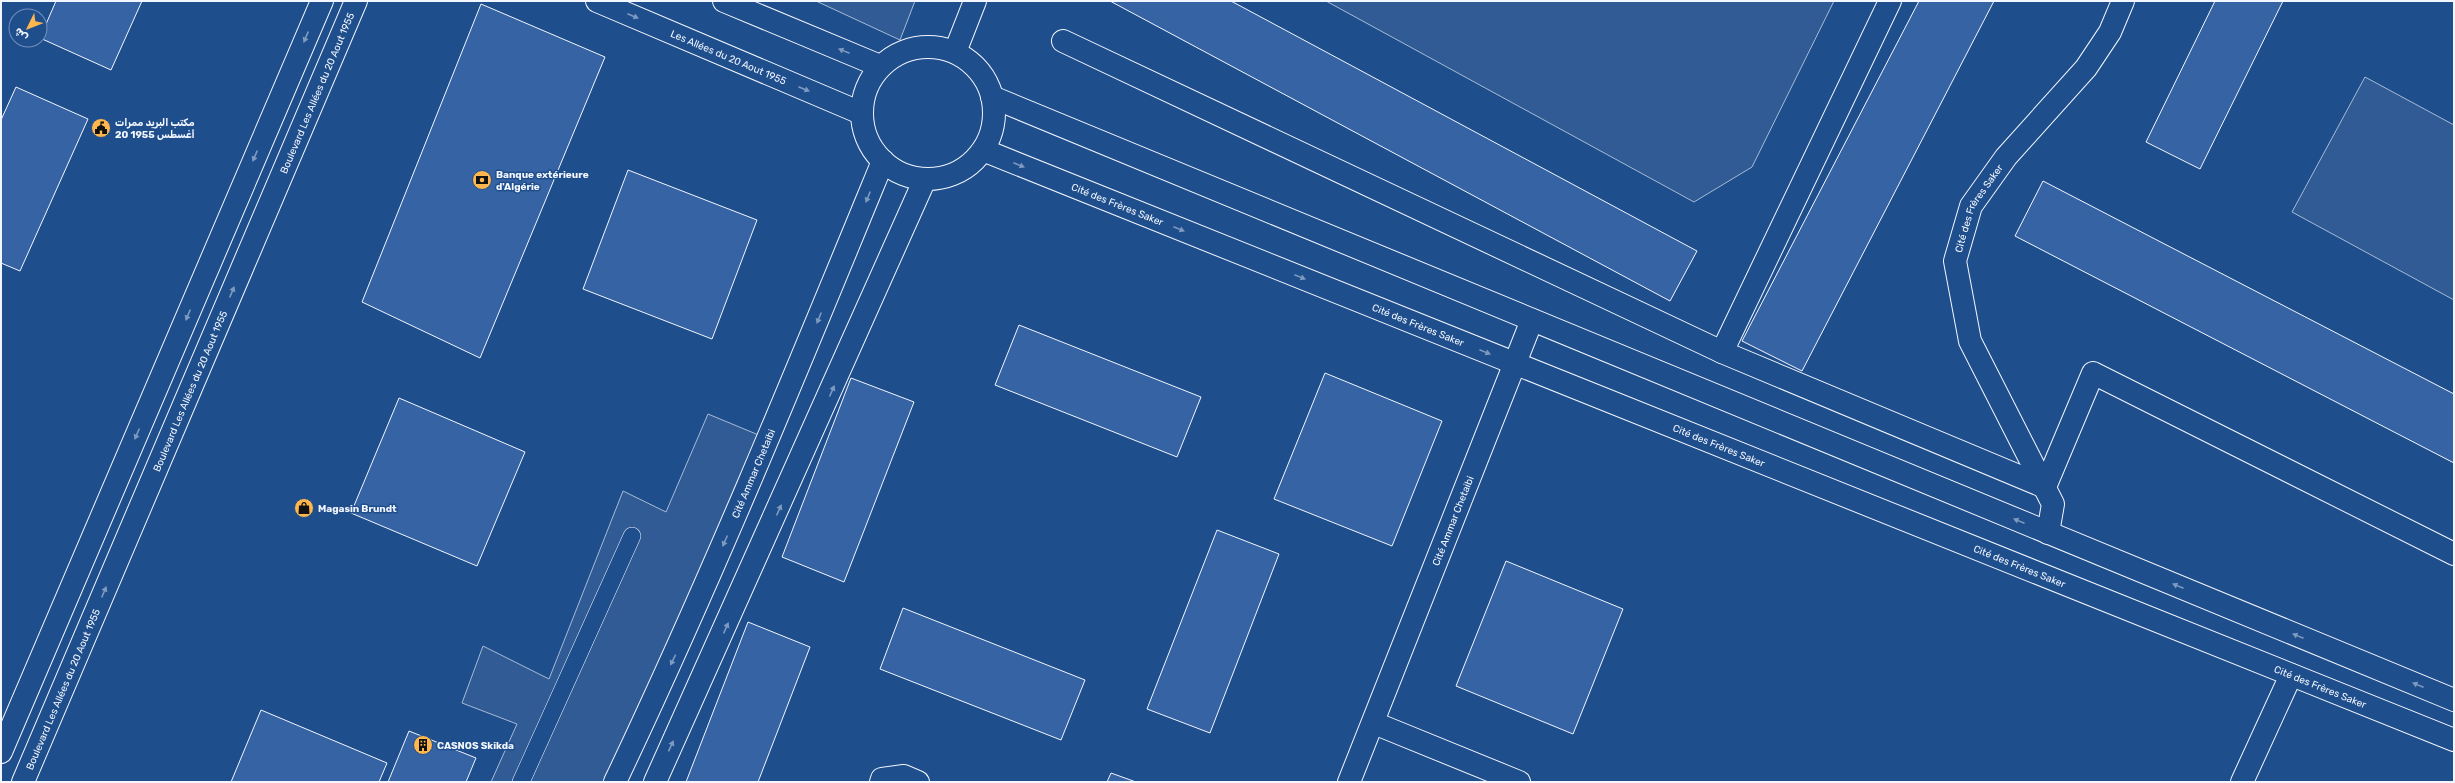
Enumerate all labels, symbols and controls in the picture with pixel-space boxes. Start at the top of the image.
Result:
north arrow [8,8,48,48]
street label: Boulevard Les Allées du 20 Aout 1955 [278,11,357,176]
one-way arrow [627,14,639,20]
text: ش [12,25,31,44]
street label: Les Allées du 20 Aout 1955 [669,28,788,88]
one-way arrow [303,31,309,43]
one-way arrow [838,48,849,54]
one-way arrow [798,86,809,92]
public building icon: مكتب البريد ممرات 20 أغسطس 1955 [90,117,112,139]
place label: مكتب البريد ممرات 20 أغسطس 1955 [115,117,195,141]
one-way arrow [252,151,258,163]
one-way arrow [1014,162,1026,168]
street label: Cité des Frères Saker [1953,162,2006,254]
bank icon: Banque extérieure d'Algérie [471,169,493,191]
place label: Banque extérieure d'Algérie [496,169,589,193]
street label: Cité des Frères Saker [1069,181,1165,229]
one-way arrow [865,192,871,203]
one-way arrow [1173,226,1185,232]
one-way arrow [1294,275,1306,281]
one-way arrow [229,286,235,297]
street label: Cité des Frères Saker [1370,302,1466,349]
street label: Boulevard Les Allées du 20 Aout 1955 [151,309,230,474]
one-way arrow [185,309,191,320]
one-way arrow [815,312,821,324]
one-way arrow [1480,349,1492,355]
one-way arrow [828,385,835,397]
street label: Cité des Frères Saker [1671,422,1767,470]
street label: Cité Ammar Chetaibi [730,428,778,520]
one-way arrow [133,429,139,441]
street label: Cité Ammar Chetaibi [1430,475,1477,568]
shop icon: Magasin Brundt [293,497,315,519]
place label: Magasin Brundt [318,503,397,515]
one-way arrow [776,504,782,515]
one-way arrow [2012,517,2024,523]
one-way arrow [722,535,728,547]
street label: Cité des Frères Saker [1972,543,2067,591]
one-way arrow [2171,583,2183,589]
one-way arrow [101,586,107,597]
street label: Boulevard Les Allées du 20 Aout 1955 [24,607,103,772]
one-way arrow [723,622,729,634]
one-way arrow [2291,632,2303,638]
one-way arrow [670,654,676,665]
street label: Cité des Frères Saker [2272,664,2368,711]
one-way arrow [2411,682,2423,688]
building icon: CASNOS Skikda [412,734,434,756]
place label: CASNOS Skikda [437,740,514,752]
one-way arrow [668,741,674,752]

